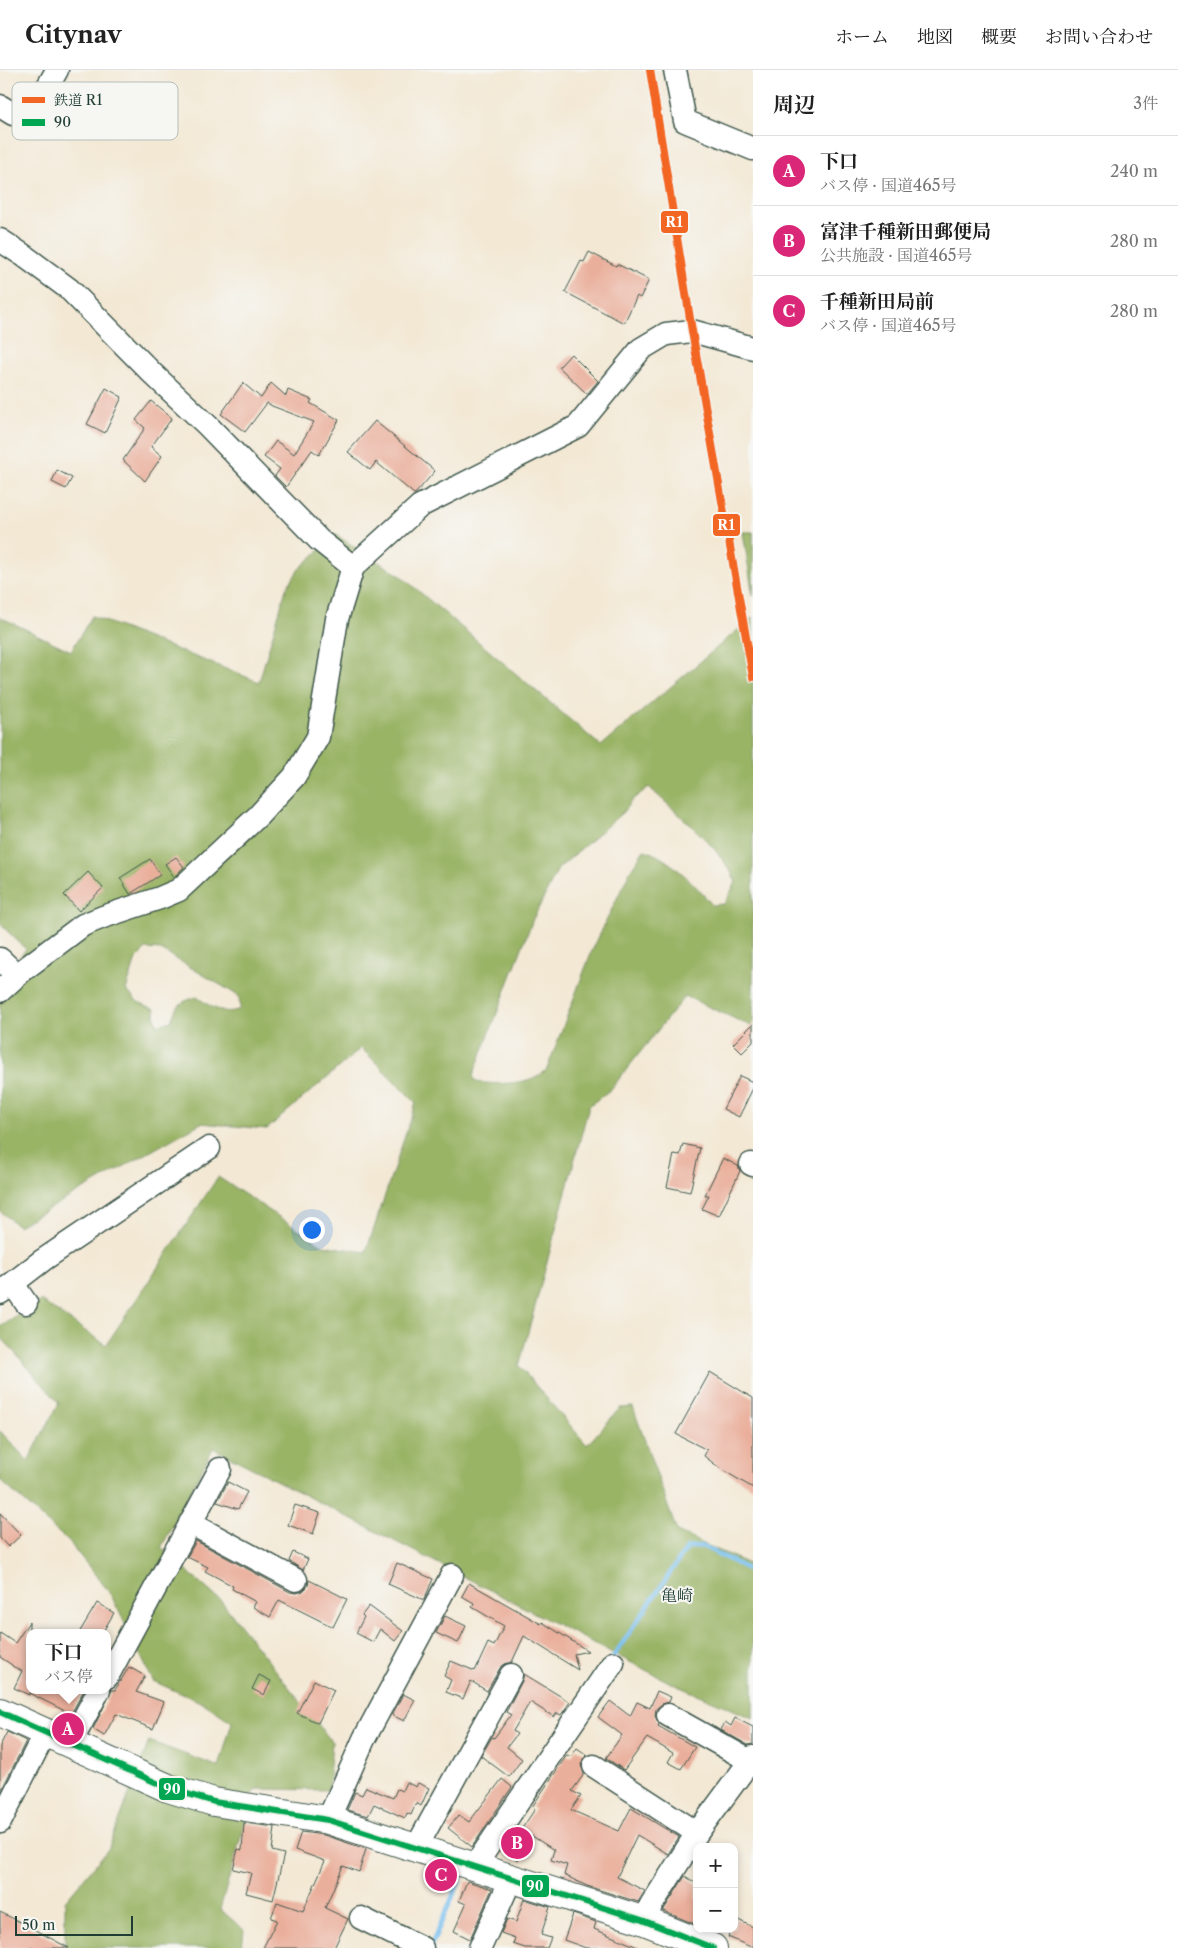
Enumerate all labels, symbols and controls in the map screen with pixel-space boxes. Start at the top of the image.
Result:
text: Citynav [25,20,122,49]
text: ホーム [835,26,889,48]
text: 地図 [917,26,953,48]
text: 概要 [981,26,1017,48]
text: お問い合わせ [1045,26,1153,48]
legend [12,82,178,140]
text: 鉄道 R1 [54,91,103,109]
text: 周辺 [773,92,815,117]
text: 3件 [1133,93,1158,113]
text: 90 [54,113,71,131]
text: 下口 [820,150,858,173]
text: A [783,161,795,181]
text: 240 m [1110,161,1158,181]
text: バス停 · 国道465号 [820,175,956,195]
line badge: R1 [660,210,689,234]
text: R1 [665,213,683,231]
text: 富津千種新田郵便局 [820,220,991,243]
text: B [783,231,795,251]
text: 280 m [1110,231,1158,251]
text: 公共施設 · 国道465号 [820,245,972,265]
text: 千種新田局前 [820,290,934,313]
text: C [783,301,795,321]
text: 280 m [1110,301,1158,321]
text: バス停 · 国道465号 [820,315,956,335]
line badge: R1 [712,513,741,537]
text: R1 [717,516,735,534]
your location [299,1217,325,1243]
district label: 亀崎 [661,1585,693,1605]
popup [26,1629,111,1694]
text: 下口 [44,1641,83,1664]
text: バス停 [44,1666,93,1686]
pin: A [52,1710,84,1748]
line badge: 90 [158,1777,186,1801]
text: 90 [163,1780,181,1798]
pin: B [501,1824,533,1862]
map controls [693,1843,738,1933]
button: + [693,1843,738,1888]
pin: C [425,1856,457,1894]
line badge: 90 [521,1874,550,1898]
text: 90 [526,1877,544,1895]
button: − [693,1888,738,1933]
scale bar [15,1913,132,1936]
text: 50 m [22,1916,55,1934]

